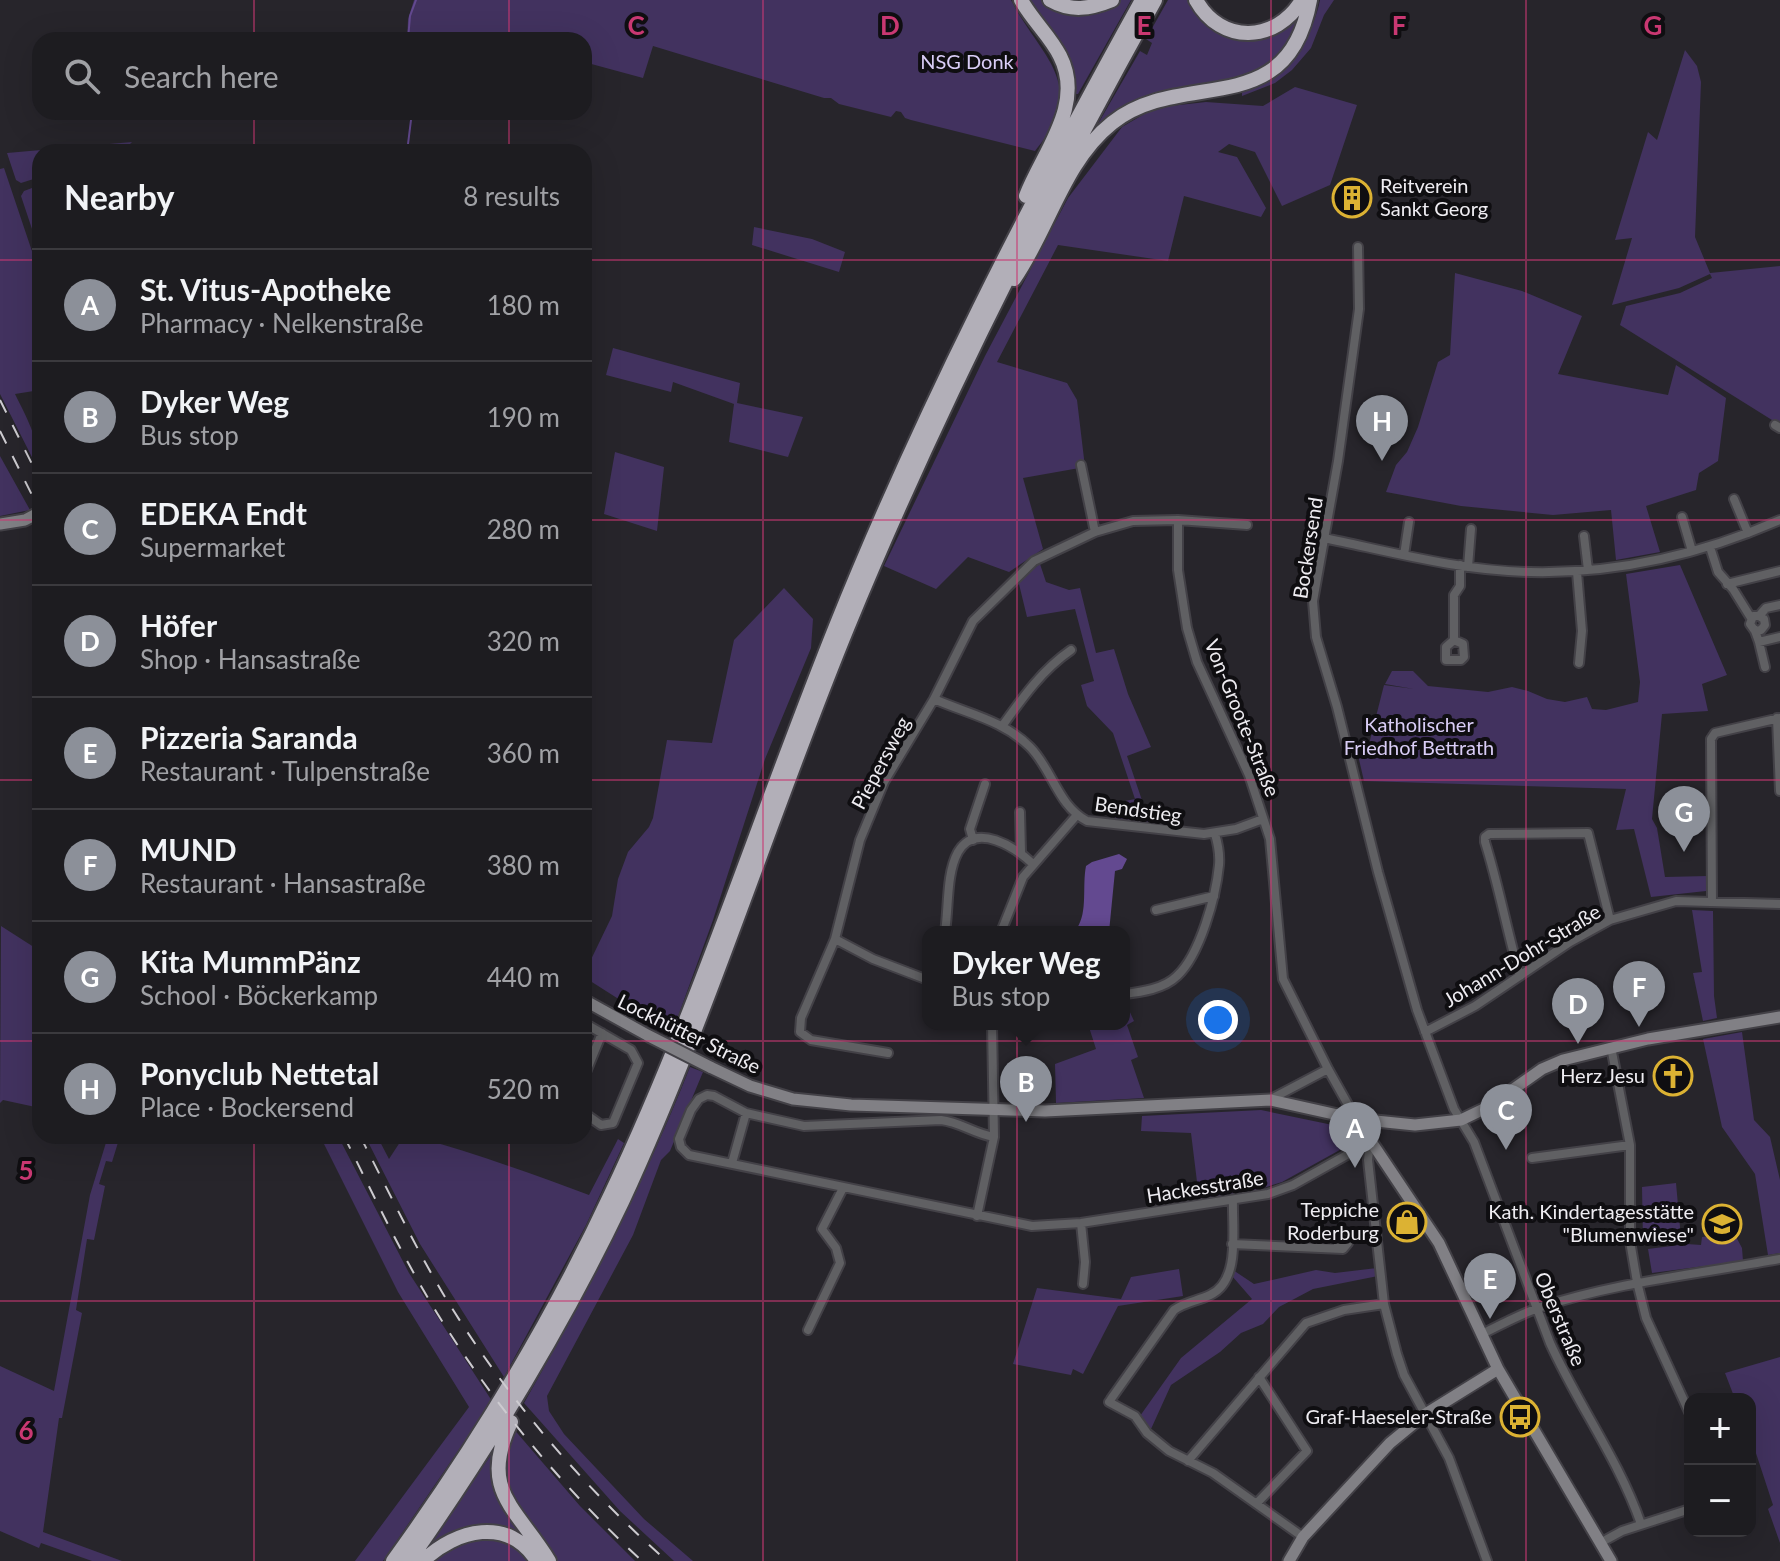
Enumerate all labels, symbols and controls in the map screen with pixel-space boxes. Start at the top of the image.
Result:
text: C [627,9,645,41]
text: D [880,9,900,41]
text: E [1137,9,1151,41]
text: F [1392,9,1406,41]
text: G [1644,9,1662,41]
search box [32,32,592,120]
park label: NSG Donk [920,49,1015,73]
icon: search [60,54,104,98]
text: Search here [124,58,279,94]
place label: Reitverein Sankt Georg [1380,173,1488,220]
text: Nearby [64,176,175,217]
building icon: Reitverein Sankt Georg [1331,177,1373,219]
text: 8 results [463,180,560,212]
text: St. Vitus-Apotheke [140,271,391,307]
text: A [81,289,99,321]
text: 180 m [487,289,560,321]
text: Pharmacy · Nelkenstraße [140,307,424,339]
text: Dyker Weg [140,383,289,419]
pin: H [1356,395,1408,461]
text: B [81,401,99,433]
text: 190 m [487,401,560,433]
text: Bus stop [140,419,239,451]
text: EDEKA Endt [140,495,307,531]
street label: Bockersend [1287,495,1327,600]
text: C [81,513,99,545]
text: 280 m [487,513,560,545]
text: Supermarket [140,531,285,563]
text: Höfer [140,607,217,643]
text: D [80,625,100,657]
text: 320 m [487,625,560,657]
street label: Von-Groote-Straße [1200,635,1285,800]
text: Shop · Hansastraße [140,643,360,675]
street label: Piepersweg [846,712,915,813]
park label: Katholischer Friedhof Bettrath [1344,712,1494,759]
text: Pizzeria Saranda [140,719,358,755]
text: E [83,737,97,769]
text: 360 m [487,737,560,769]
text: Restaurant · Tulpenstraße [140,755,430,787]
pin: G [1658,786,1710,852]
street label: Bendstieg [1093,791,1183,827]
text: MUND [140,831,237,867]
text: F [83,849,97,881]
text: 380 m [487,849,560,881]
text: Restaurant · Hansastraße [140,867,426,899]
street label: Johann-Dohr-Straße [1439,900,1605,1012]
popup [922,926,1130,1030]
text: Kita MummPänz [140,943,361,979]
text: Dyker Weg [952,944,1101,980]
text: G [81,961,99,993]
text: 440 m [487,961,560,993]
pin: F [1613,961,1665,1027]
pin: D [1552,978,1604,1044]
text: School · Böckerkamp [140,979,378,1011]
text: Bus stop [952,980,1050,1012]
street label: Lockhütter Straße [614,988,765,1078]
your location [1198,1000,1238,1040]
text: Ponyclub Nettetal [140,1055,379,1091]
church icon: Herz Jesu [1652,1055,1694,1097]
pin: B [1000,1056,1052,1122]
place label: Herz Jesu [1560,1063,1645,1087]
text: H [80,1073,100,1105]
text: 520 m [487,1073,560,1105]
pin: C [1480,1084,1532,1150]
text: Place · Bockersend [140,1091,354,1123]
pin: A [1329,1102,1381,1168]
text: 5 [18,1154,34,1186]
street label: Hackesstraße [1145,1165,1265,1207]
place label: Teppiche Roderburg [1287,1197,1379,1244]
place label: Kath. Kindertagesstätte "Blumenwiese" [1488,1199,1694,1246]
shop icon: Teppiche Roderburg [1386,1201,1428,1243]
school or university icon: Kath. Kindertagesstätte "Blumenwiese" [1701,1203,1743,1245]
pin: E [1464,1253,1516,1319]
street label: Oberstraße [1530,1268,1591,1369]
map controls [1684,1393,1756,1537]
button: + [1684,1393,1756,1465]
bus stop icon: Graf-Haeseler-Straße [1499,1396,1541,1438]
place label: Graf-Haeseler-Straße [1305,1404,1492,1428]
text: 6 [18,1414,34,1446]
button: − [1684,1465,1756,1537]

